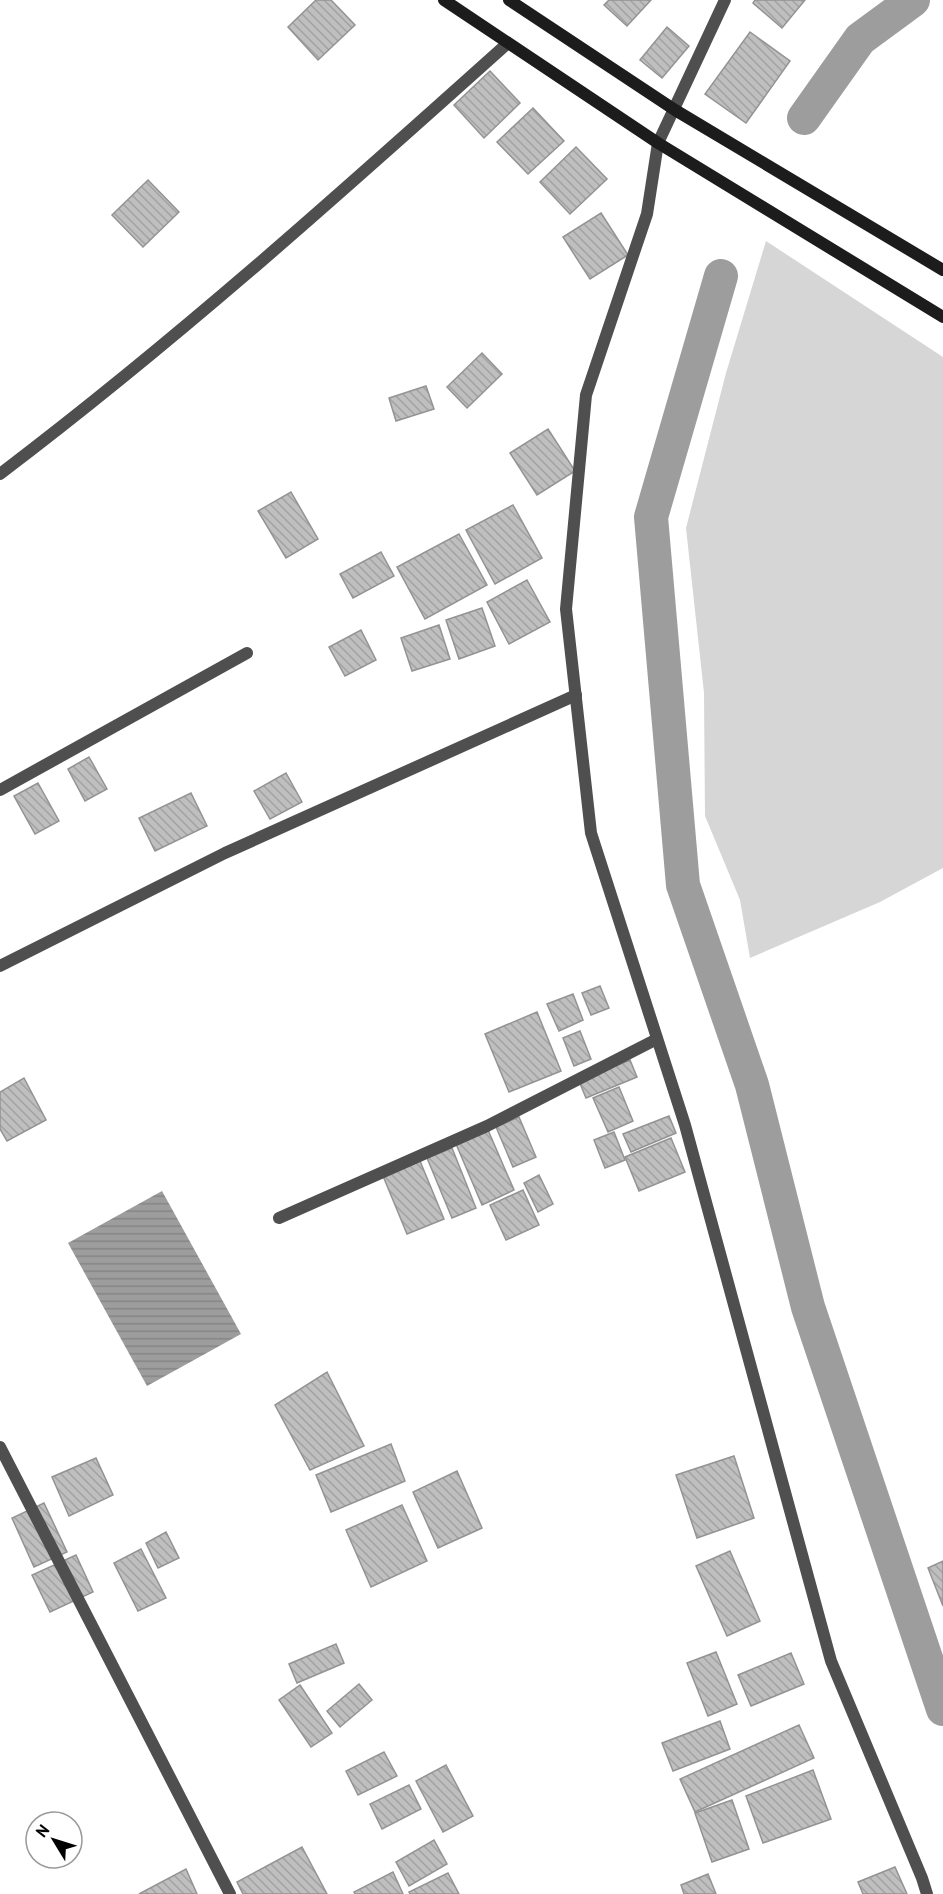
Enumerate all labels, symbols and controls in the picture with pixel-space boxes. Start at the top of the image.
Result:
north arrow [24,1810,84,1870]
text: N [31,1820,53,1841]

